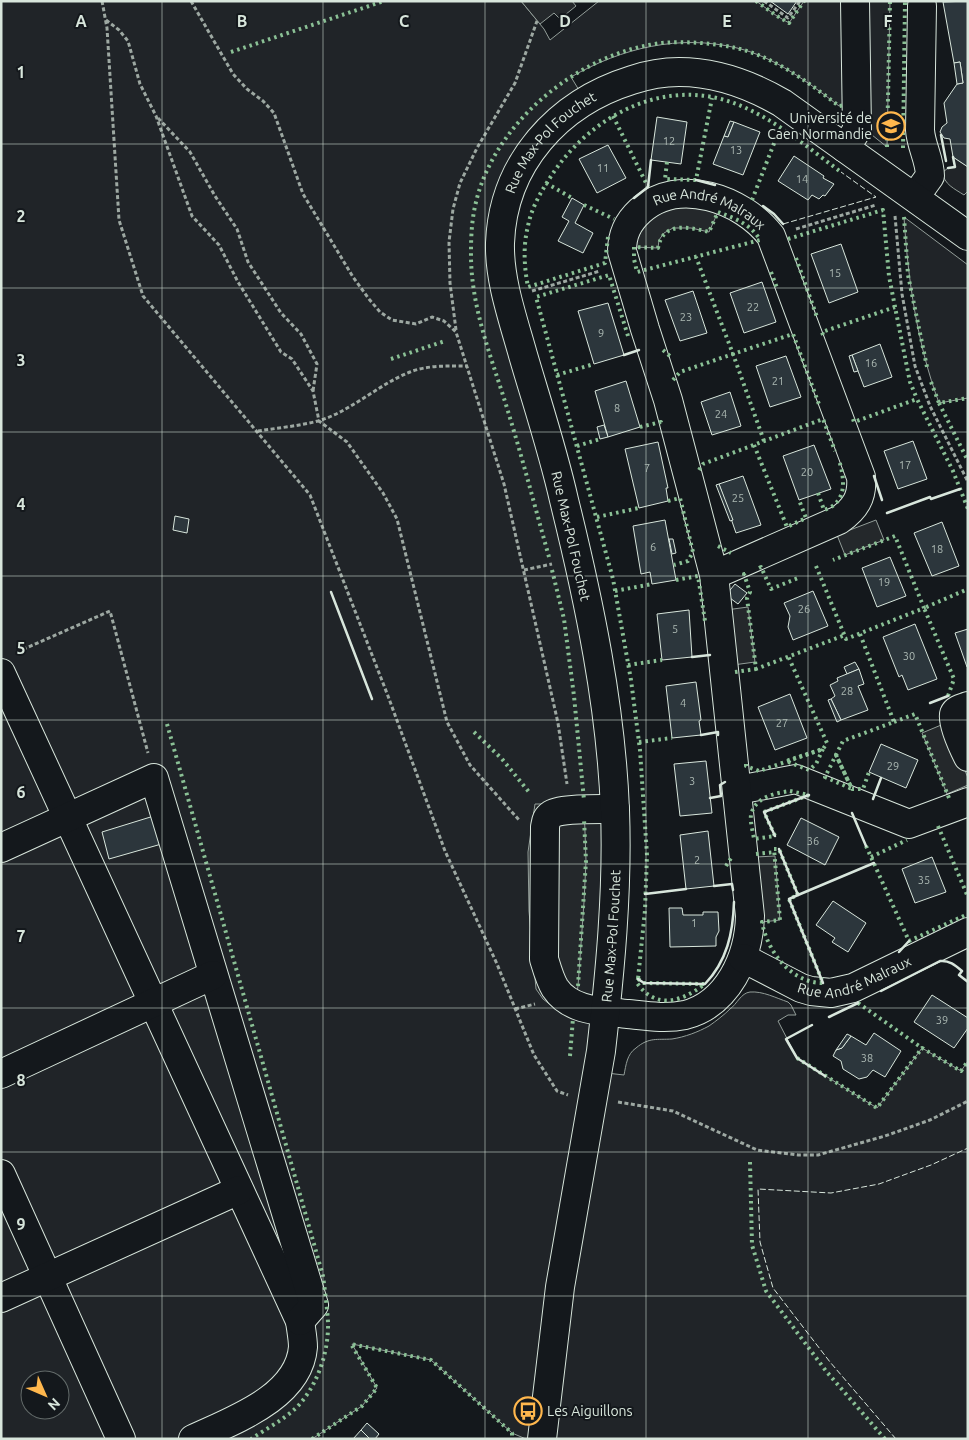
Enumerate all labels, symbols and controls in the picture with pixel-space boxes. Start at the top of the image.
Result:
text: A [75,12,87,30]
text: B [237,12,247,30]
text: C [399,12,409,30]
text: D [559,12,571,30]
text: E [722,12,732,30]
text: F [884,12,893,30]
text: 1 [16,63,26,81]
street label: Rue Max-Pol Fouchet [502,88,599,196]
place label: Université de Caen Normandie [767,110,872,142]
school or university icon: Université de Caen Normandie [876,111,906,141]
house number: 12 [663,135,675,147]
house number: 13 [730,144,742,156]
house number: 11 [597,162,609,174]
house number: 14 [796,173,808,185]
street label: Rue André Malraux [650,186,769,233]
text: 2 [16,207,26,225]
house number: 15 [829,267,841,279]
house number: 22 [747,301,759,313]
house number: 23 [680,311,692,323]
house number: 9 [598,327,604,339]
text: 3 [16,351,26,369]
house number: 16 [865,357,877,369]
house number: 21 [772,375,784,387]
house number: 8 [614,402,620,414]
house number: 24 [715,408,727,420]
house number: 17 [899,459,911,471]
house number: 7 [644,462,650,474]
house number: 20 [801,466,813,478]
street label: Rue Max-Pol Fouchet [548,470,594,603]
house number: 25 [732,492,744,504]
text: 4 [16,495,26,513]
house number: 6 [650,541,656,553]
house number: 18 [931,543,943,555]
house number: 19 [878,576,890,588]
house number: 26 [798,603,810,615]
house number: 5 [672,623,678,635]
text: 5 [16,639,26,657]
house number: 30 [903,650,915,662]
house number: 28 [841,685,853,697]
house number: 4 [680,697,686,709]
house number: 27 [776,717,788,729]
house number: 29 [887,760,899,772]
house number: 3 [689,775,695,787]
text: 6 [16,783,26,801]
house number: 36 [807,835,819,847]
house number: 2 [694,854,700,866]
street label: Rue Max-Pol Fouchet [598,869,623,1003]
house number: 35 [918,874,930,886]
house number: 1 [691,917,697,929]
text: 7 [16,927,26,945]
street label: Rue André Malraux [796,953,914,1001]
house number: 39 [936,1014,948,1026]
house number: 38 [861,1052,873,1064]
text: 8 [16,1071,26,1089]
text: 9 [16,1215,26,1233]
north arrow [20,1370,70,1420]
text: N [45,1395,64,1414]
bus stop icon: Les Aiguillons [513,1396,543,1426]
place label: Les Aiguillons [547,1403,633,1419]

